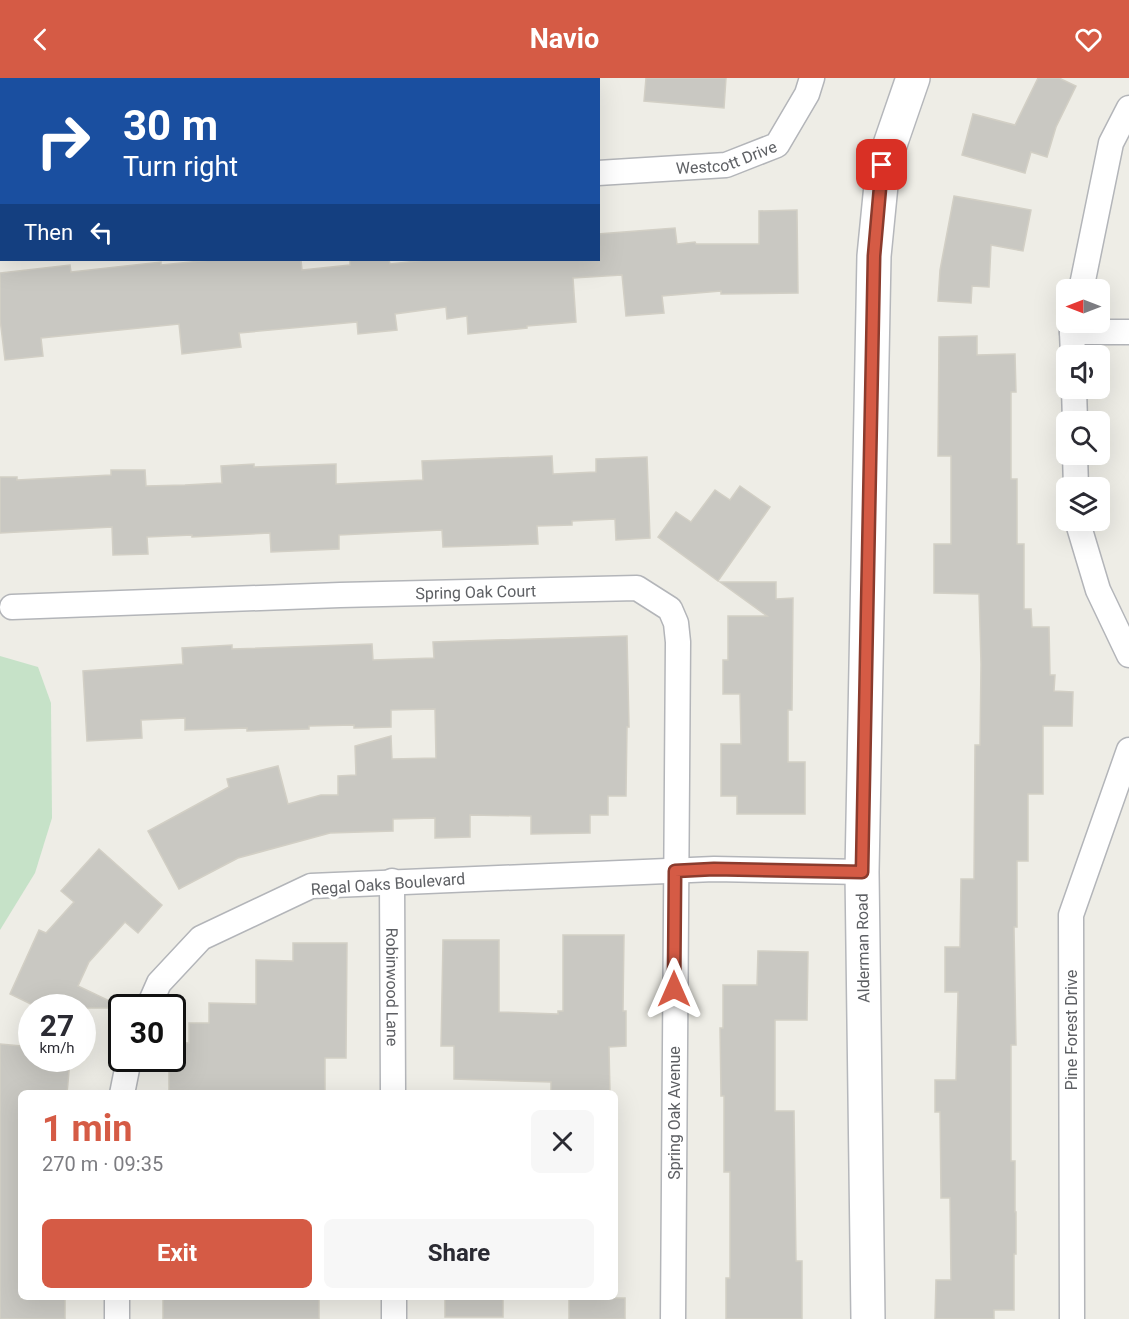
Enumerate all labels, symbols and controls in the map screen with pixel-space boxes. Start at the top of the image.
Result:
icon: back [24,23,57,56]
text: Navio [530,23,599,55]
icon: heart [1072,23,1105,56]
text: 30 m [123,101,218,150]
icon: right [24,102,102,180]
street label: Westcott Drive [675,137,779,178]
pin [856,139,907,190]
icon: arrive [865,148,898,181]
text: Turn right [123,151,238,183]
icon: left [85,216,118,249]
text: Then [24,220,73,245]
north arrow [1056,279,1110,333]
map controls [1056,279,1110,531]
button: sound [1056,345,1110,399]
button: search [1056,411,1110,465]
button: layers [1056,477,1110,531]
street label: Spring Oak Court [415,581,536,603]
street label: Regal Oaks Boulevard [310,869,466,899]
street label: Alderman Road [853,893,873,1003]
street label: Robinwood Lane [383,928,402,1046]
position arrow [642,957,706,1021]
street label: Pine Forest Drive [1062,970,1081,1090]
speed limit sign: 30 [108,994,186,1072]
text: 27 [40,1008,74,1043]
text: km/h [39,1039,75,1057]
street label: Spring Oak Avenue [665,1046,684,1180]
text: 1 min [42,1108,133,1150]
button: close [531,1110,594,1173]
text: 270 m · 09:35 [42,1152,163,1176]
button: Exit [42,1219,312,1288]
button: Share [324,1219,594,1288]

